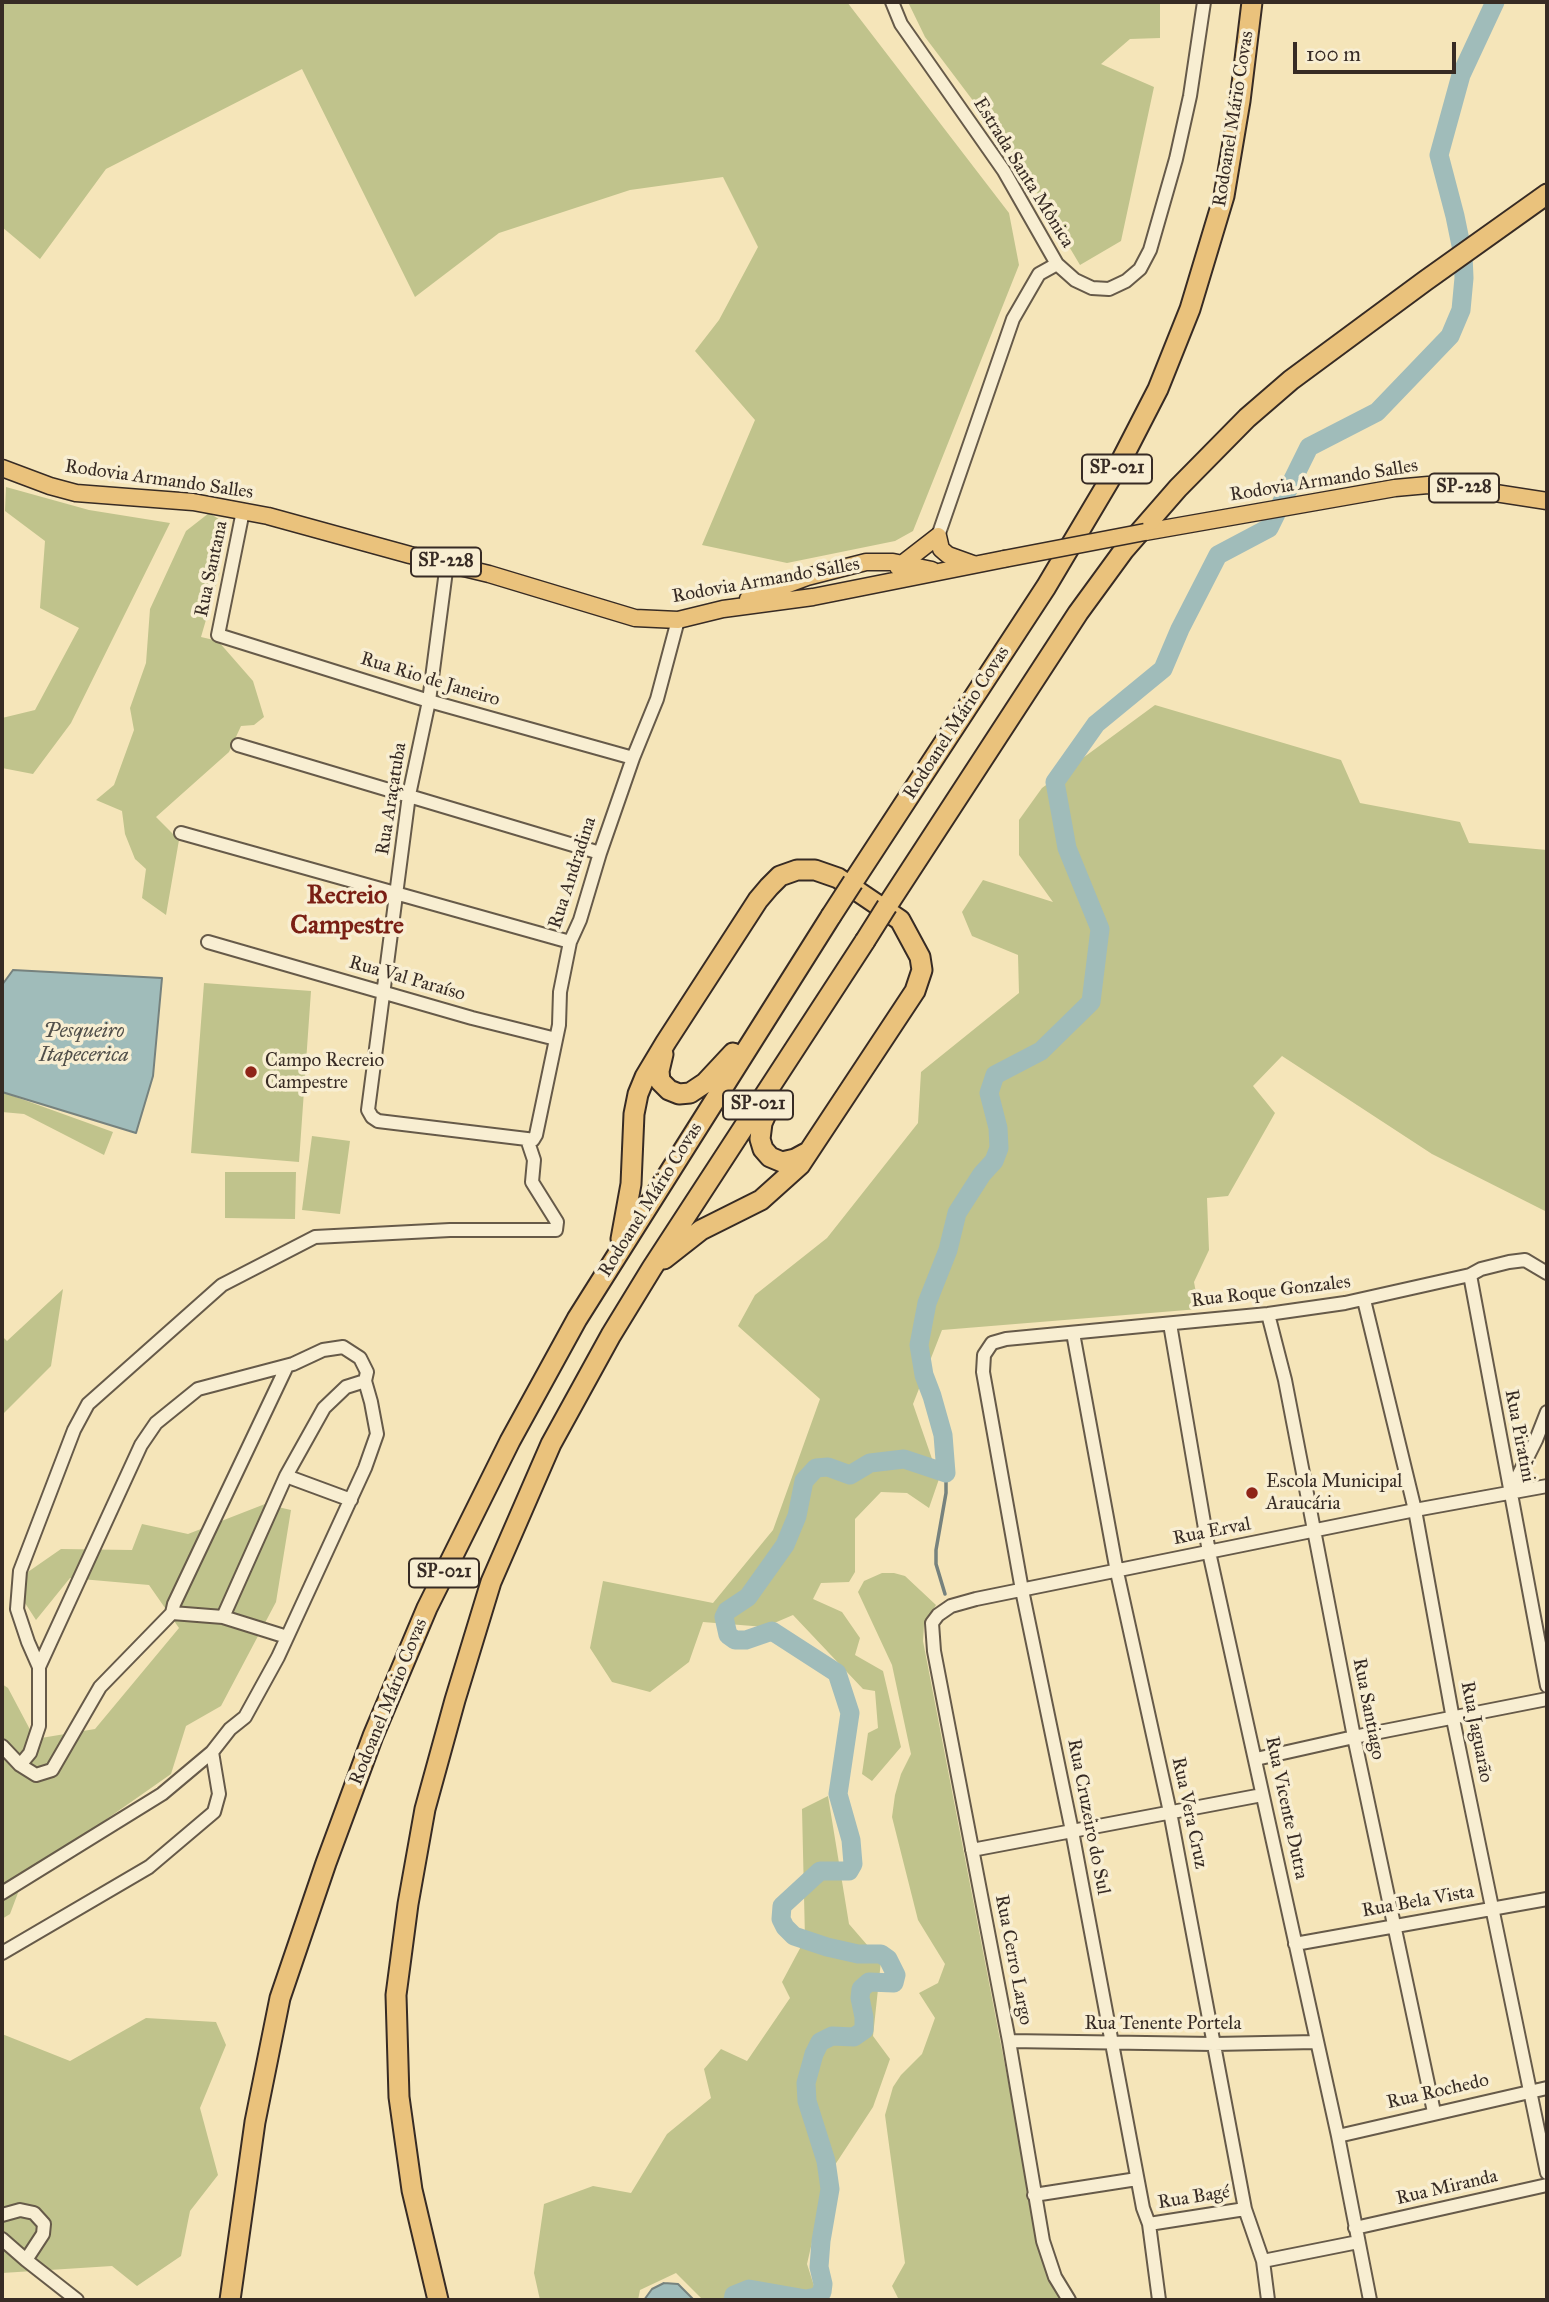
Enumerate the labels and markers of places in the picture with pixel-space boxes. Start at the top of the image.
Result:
place label: Campo Recreio Campestre [265,1050,384,1094]
marker: Campo Recreio Campestre [243,1064,259,1080]
place label: Escola Municipal Araucária [1266,1471,1402,1515]
marker: Escola Municipal Araucária [1244,1485,1260,1501]

